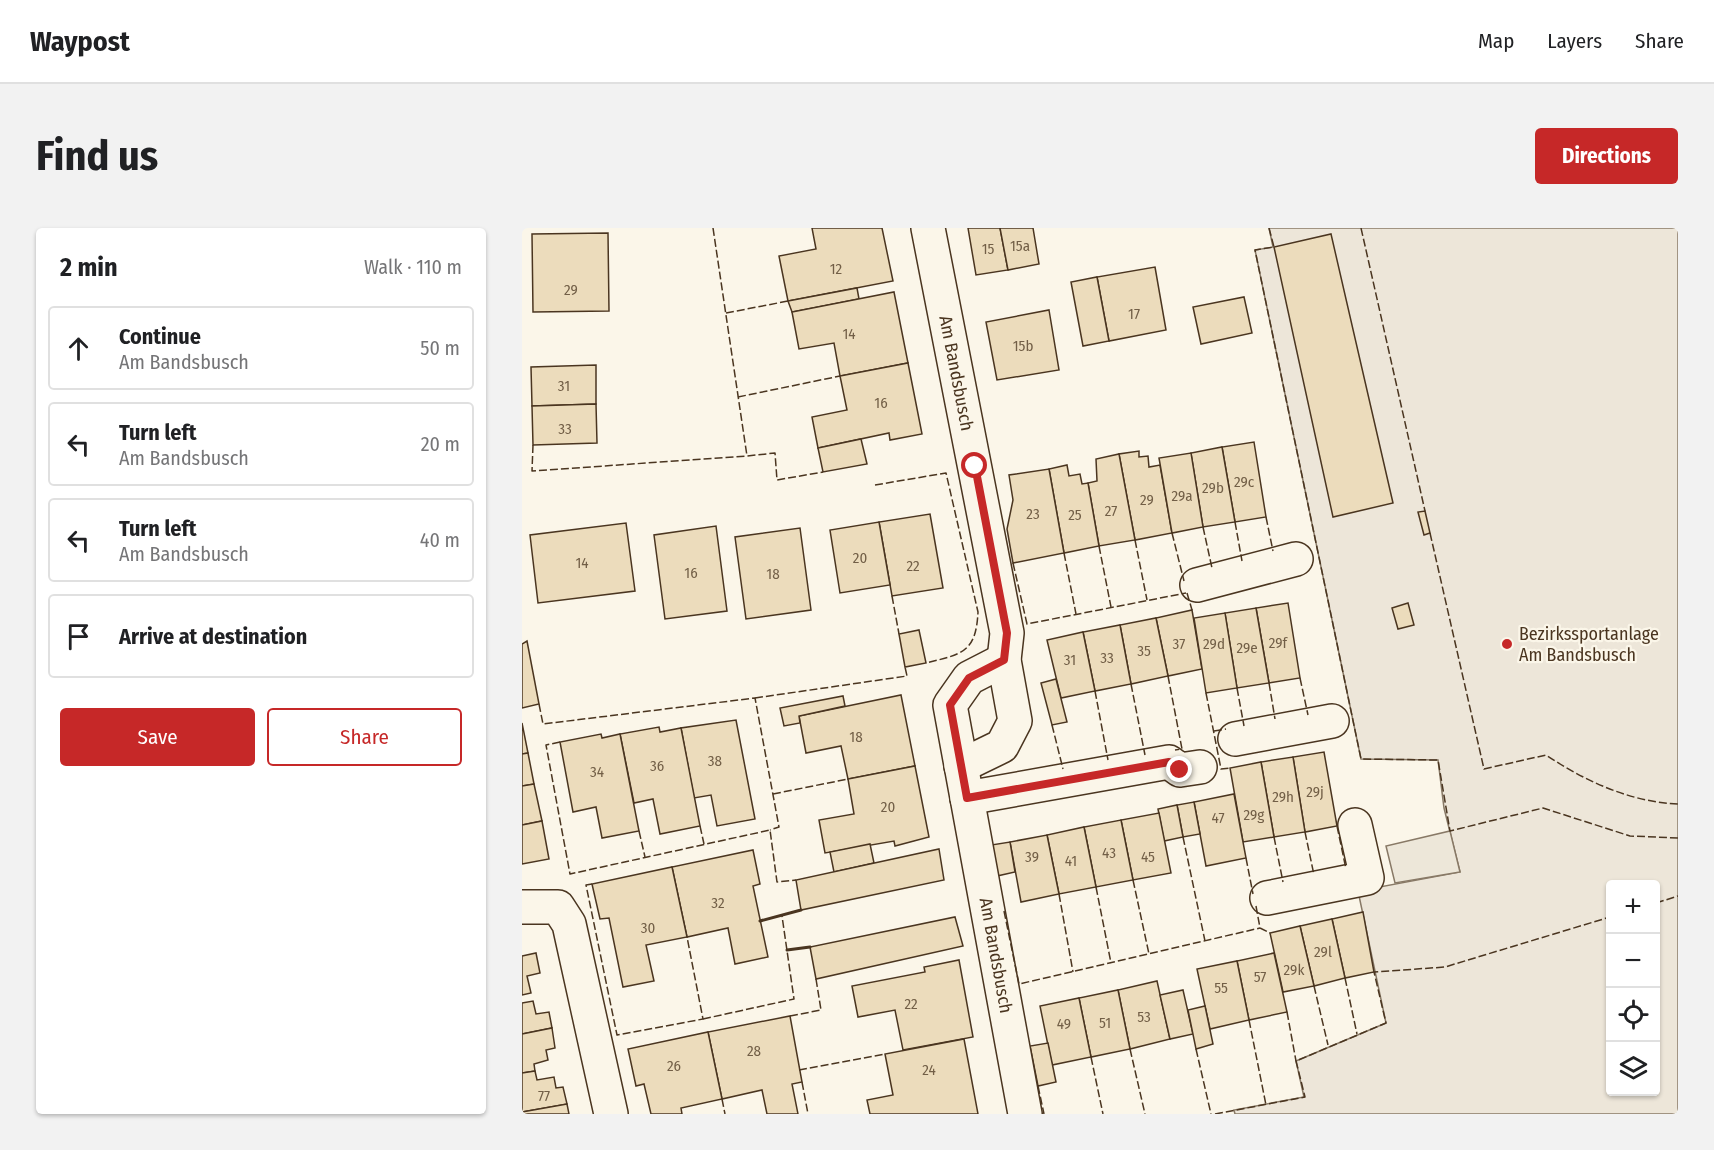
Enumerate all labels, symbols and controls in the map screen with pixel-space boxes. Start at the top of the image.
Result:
text: Waypost [30,25,130,58]
text: Map [1478,28,1514,54]
text: Layers [1547,28,1602,54]
text: Share [1635,28,1684,54]
button: Directions [1535,128,1678,184]
text: Find us [36,131,158,181]
house number: 15a [1010,237,1030,255]
house number: 15 [982,240,994,258]
text: 2 min [60,252,118,283]
text: Walk · 110 m [364,255,462,279]
house number: 12 [830,260,843,278]
house number: 29 [564,281,578,299]
house number: 17 [1128,305,1140,323]
street label: Am Bandsbusch [934,314,978,433]
text: Continue [119,323,201,350]
house number: 14 [842,325,856,343]
icon: ahead [62,332,95,365]
text: 50 m [420,336,460,360]
house number: 15b [1013,337,1033,355]
text: Am Bandsbusch [119,350,249,374]
house number: 31 [558,377,570,395]
house number: 16 [874,394,888,412]
text: Turn left [119,419,197,446]
house number: 33 [558,420,572,438]
icon: left [62,428,95,461]
text: 20 m [421,432,460,456]
text: Am Bandsbusch [119,446,249,470]
route start [961,452,987,478]
house number: 29c [1234,473,1255,491]
house number: 29b [1202,479,1224,497]
house number: 29a [1171,487,1193,505]
house number: 29 [1140,491,1154,509]
house number: 27 [1105,502,1117,520]
house number: 23 [1026,505,1040,523]
house number: 25 [1068,506,1082,524]
text: Turn left [119,515,197,542]
icon: left [62,524,95,557]
text: 40 m [420,528,460,552]
text: Am Bandsbusch [119,542,249,566]
house number: 20 [853,549,867,567]
house number: 14 [575,554,589,572]
house number: 22 [906,557,920,575]
house number: 16 [684,564,698,582]
house number: 18 [766,565,780,583]
icon: arrive [62,620,95,653]
text: Arrive at destination [119,623,307,650]
place label: Bezirkssportanlage Am Bandsbusch [1519,623,1659,666]
house number: 29f [1269,634,1289,652]
house number: 37 [1173,635,1185,653]
house number: 29d [1203,635,1225,653]
marker: Bezirkssportanlage Am Bandsbusch [1500,637,1514,651]
house number: 29e [1236,639,1258,657]
house number: 35 [1137,642,1151,660]
house number: 33 [1100,649,1114,667]
house number: 31 [1064,651,1076,669]
button: Save [60,708,255,766]
button: Share [267,708,462,766]
house number: 18 [849,728,863,746]
house number: 38 [708,752,722,770]
route end [1166,756,1192,782]
house number: 36 [650,757,664,775]
house number: 34 [590,763,604,781]
house number: 29j [1306,783,1324,801]
house number: 29h [1272,788,1294,806]
house number: 20 [881,798,895,816]
house number: 29g [1244,806,1264,824]
house number: 47 [1211,809,1225,827]
house number: 43 [1102,844,1116,862]
house number: 39 [1025,848,1039,866]
house number: 45 [1141,848,1155,866]
house number: 41 [1065,852,1077,870]
map controls [1606,880,1660,1096]
button: + [1606,880,1660,934]
house number: 32 [711,894,725,912]
street label: Am Bandsbusch [975,896,1017,1015]
house number: 30 [641,919,655,937]
button: − [1606,934,1660,988]
house number: 29l [1314,943,1332,961]
house number: 29k [1284,961,1304,979]
house number: 57 [1254,968,1266,986]
house number: 55 [1214,979,1228,997]
button: locate [1606,988,1660,1042]
house number: 22 [904,995,918,1013]
house number: 53 [1137,1008,1151,1026]
house number: 51 [1099,1014,1111,1032]
house number: 49 [1057,1015,1071,1033]
house number: 28 [747,1042,761,1060]
button: layers [1606,1042,1660,1096]
house number: 26 [667,1057,681,1075]
house number: 24 [922,1061,936,1079]
house number: 77 [538,1087,550,1105]

